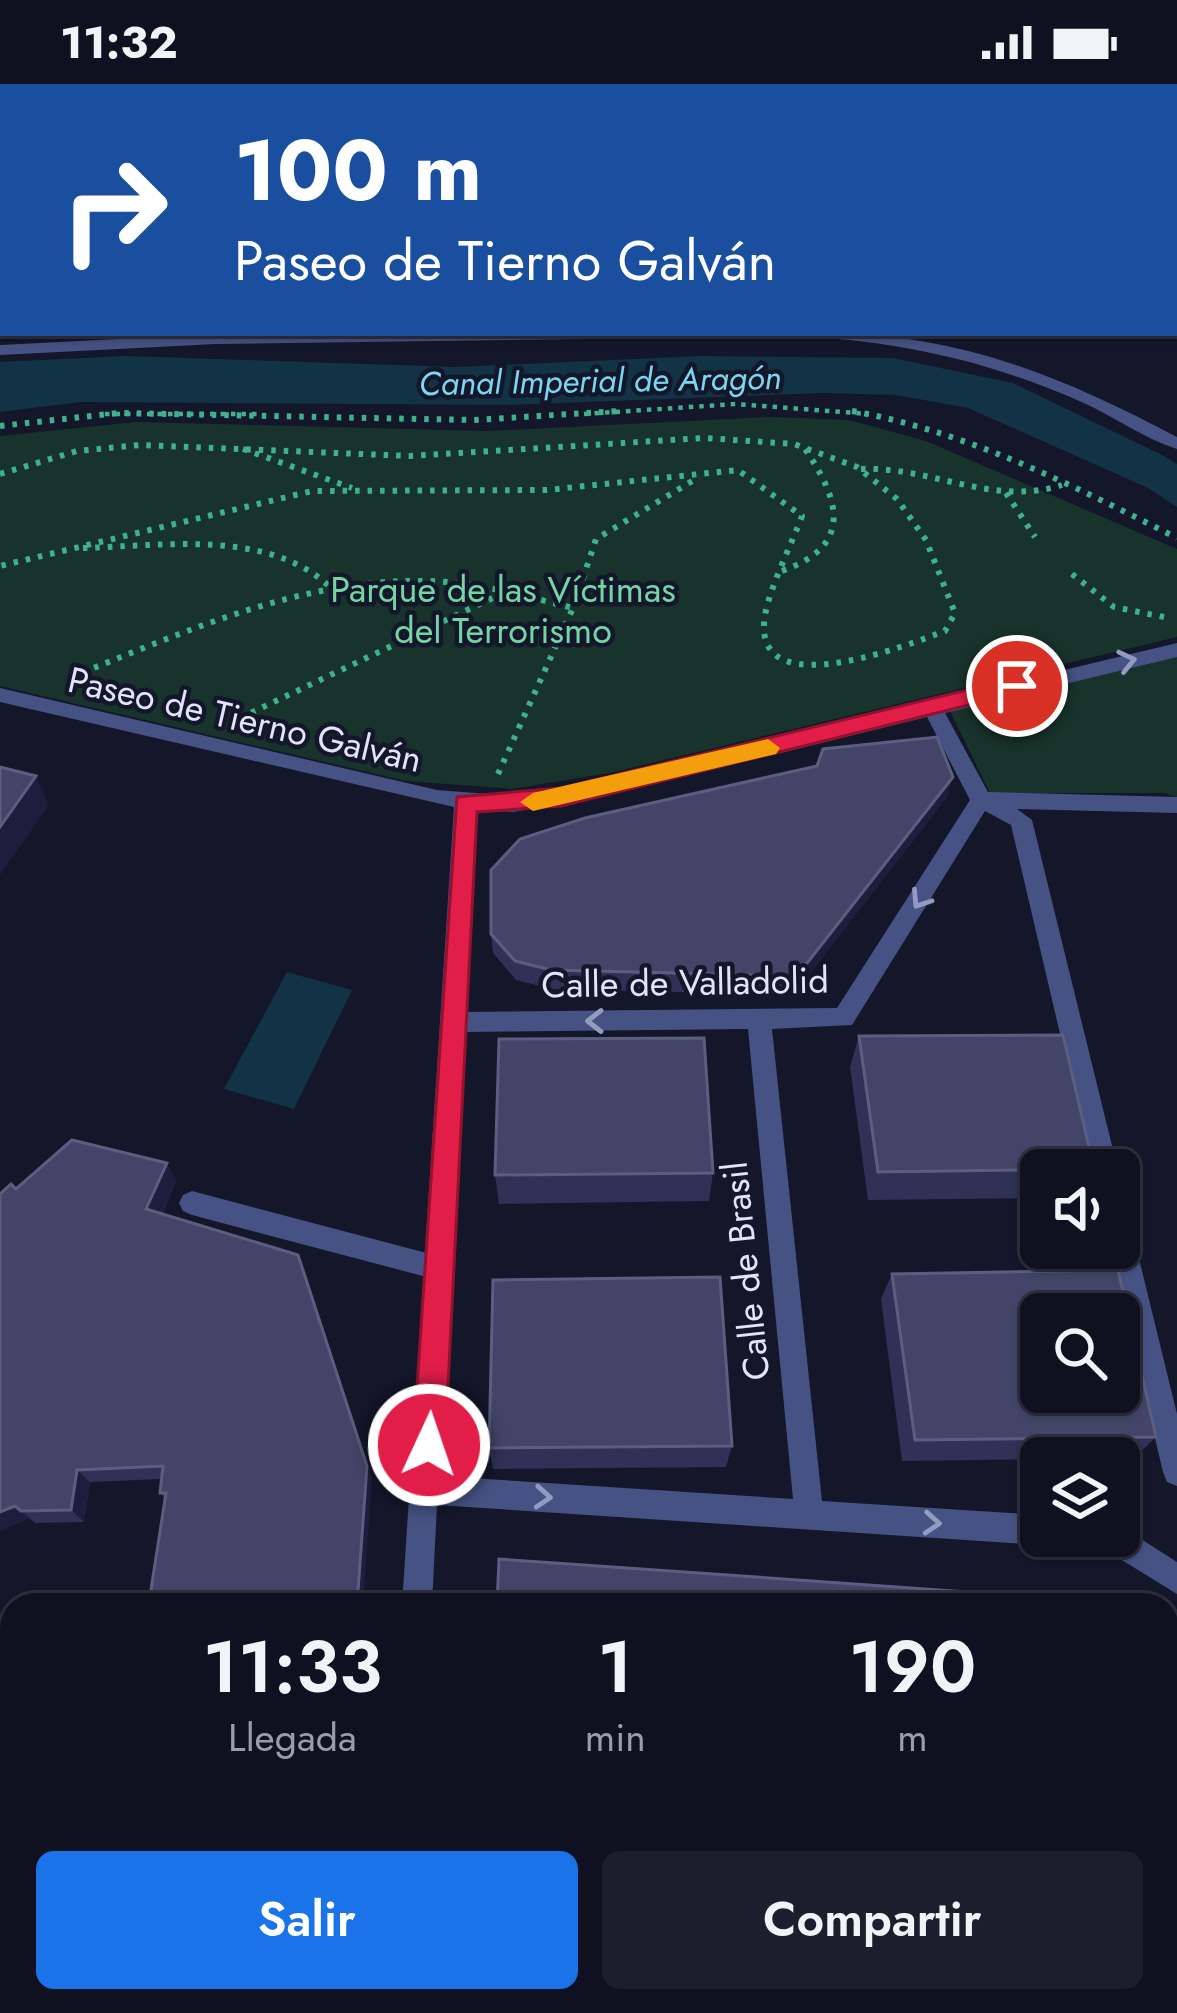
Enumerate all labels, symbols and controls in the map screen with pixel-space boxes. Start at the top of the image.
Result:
text: 11:32 [60,10,178,75]
text: 100 m [234,110,482,232]
icon: right [36,132,192,288]
text: Paseo de Tierno Galván [234,222,776,300]
water label: Canal Imperial de Aragón [418,354,782,407]
park label: Parque de las Víctimas del Terrorismo [330,563,676,656]
pin [966,635,1068,737]
one-way arrow [1116,649,1136,674]
street label: Paseo de Tierno Galván [63,653,427,785]
icon: arrive [984,653,1050,719]
one-way arrow [912,887,934,909]
street label: Calle de Valladolid [541,953,829,1011]
one-way arrow [585,1007,604,1033]
map controls [1020,1149,1140,1557]
button: sound [1020,1149,1140,1269]
street label: Calle de Brasil [708,1159,782,1383]
button: search [1020,1293,1140,1413]
position arrow [366,1382,492,1508]
button: layers [1020,1437,1140,1557]
one-way arrow [534,1484,553,1510]
one-way arrow [923,1510,942,1536]
text: 11:33 [203,1615,382,1719]
text: 1 [598,1615,633,1719]
text: 190 [849,1615,976,1719]
text: Llegada [228,1709,357,1766]
text: min [585,1709,646,1766]
text: m [897,1709,928,1766]
button: Salir [36,1851,578,1989]
button: Compartir [602,1851,1143,1989]

